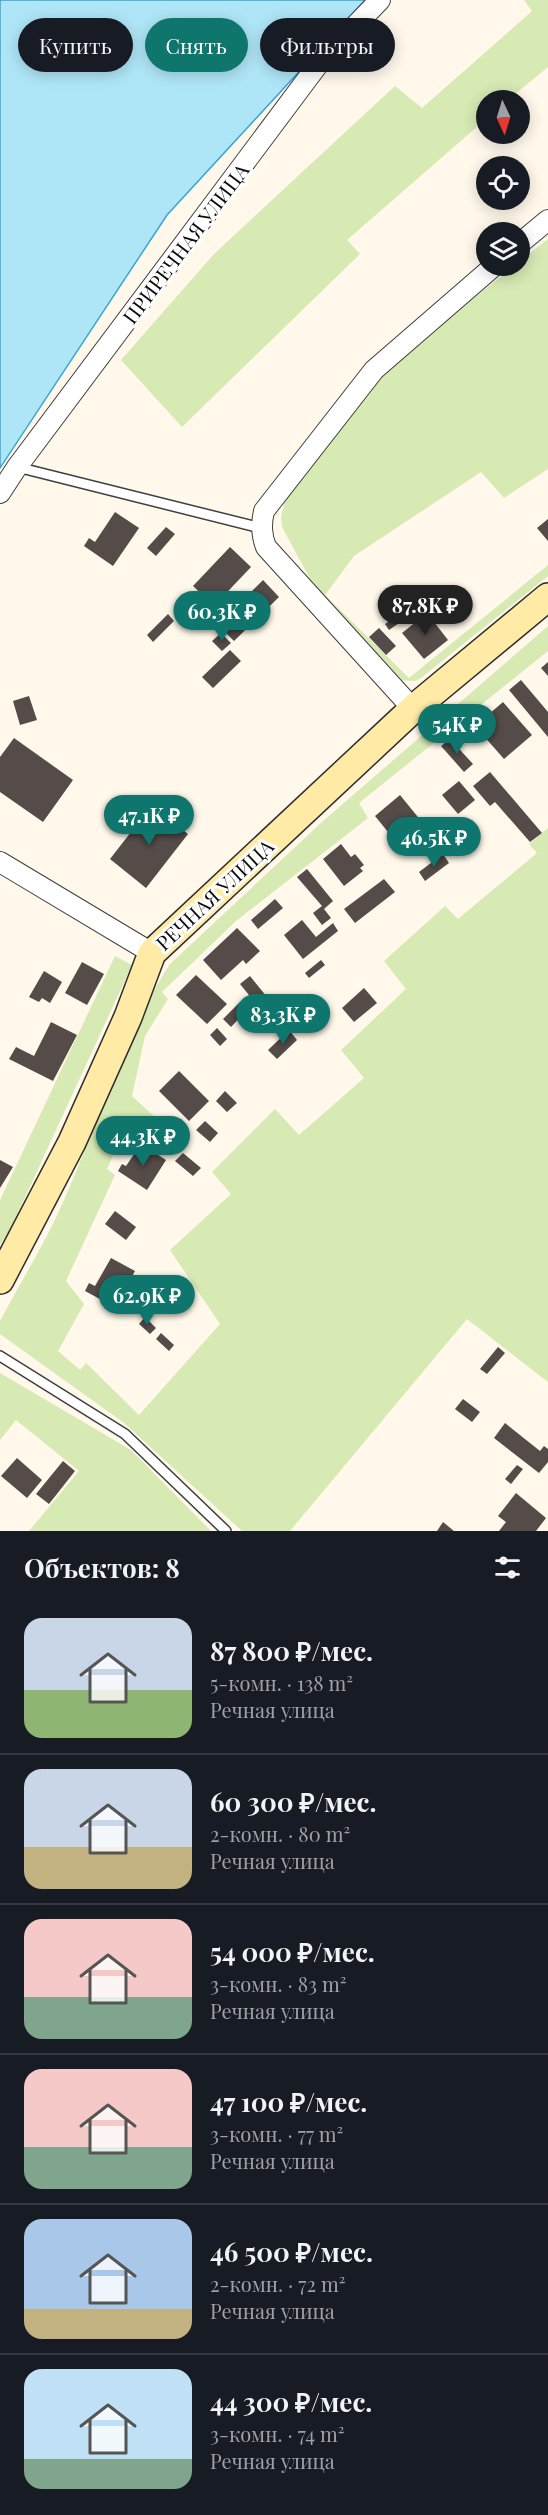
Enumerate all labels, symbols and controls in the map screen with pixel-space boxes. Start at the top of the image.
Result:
chip: Купить [18,18,133,72]
chip: Снять [145,18,248,72]
chip: Фильтры [260,18,395,72]
north arrow [476,90,530,144]
map controls [476,90,530,276]
button: locate [476,156,530,210]
street label: ПРИРЕЧНАЯ УЛИЦА [116,157,254,329]
button: layers [476,222,530,276]
pin: 87.8K ₽ [370,585,480,636]
pin: 60.3K ₽ [167,591,277,642]
text: 87.8K ₽ [392,591,458,618]
text: 60.3K ₽ [187,597,257,624]
pin: 54K ₽ [415,704,499,755]
text: 54K ₽ [432,710,482,737]
pin: 47.1K ₽ [94,795,204,846]
text: 47.1K ₽ [118,801,180,828]
pin: 46.5K ₽ [379,817,489,868]
text: 46.5K ₽ [401,823,467,850]
street label: РЕЧНАЯ УЛИЦА [149,832,279,956]
pin: 83.3K ₽ [228,994,338,1045]
text: 83.3K ₽ [250,1000,316,1027]
pin: 44.3K ₽ [88,1116,198,1167]
text: 44.3K ₽ [110,1122,176,1149]
pin: 62.9K ₽ [92,1275,202,1326]
text: 62.9K ₽ [113,1281,181,1308]
text: Объектов: 8 [24,1550,180,1585]
icon: filters [491,1551,524,1584]
text: 87 800 ₽/мес. [210,1633,373,1668]
icon: home [72,1642,144,1714]
text: 5-комн. · 138 m² [210,1669,353,1696]
text: Речная улица [210,1696,335,1723]
text: 60 300 ₽/мес. [210,1784,377,1819]
icon: home [72,1793,144,1865]
text: 2-комн. · 80 m² [210,1820,350,1847]
text: Речная улица [210,1847,335,1874]
text: 54 000 ₽/мес. [210,1934,375,1969]
icon: home [72,1943,144,2015]
text: 3-комн. · 83 m² [210,1970,347,1997]
text: Речная улица [210,1997,335,2024]
text: 47 100 ₽/мес. [210,2084,367,2119]
icon: home [72,2093,144,2165]
text: 3-комн. · 77 m² [210,2120,343,2147]
text: Речная улица [210,2147,335,2174]
text: 46 500 ₽/мес. [210,2234,373,2269]
icon: home [72,2243,144,2315]
text: 2-комн. · 72 m² [210,2270,346,2297]
text: Речная улица [210,2297,335,2324]
text: 44 300 ₽/мес. [210,2384,372,2419]
icon: home [72,2393,144,2465]
text: 3-комн. · 74 m² [210,2420,345,2447]
text: Речная улица [210,2447,335,2474]

